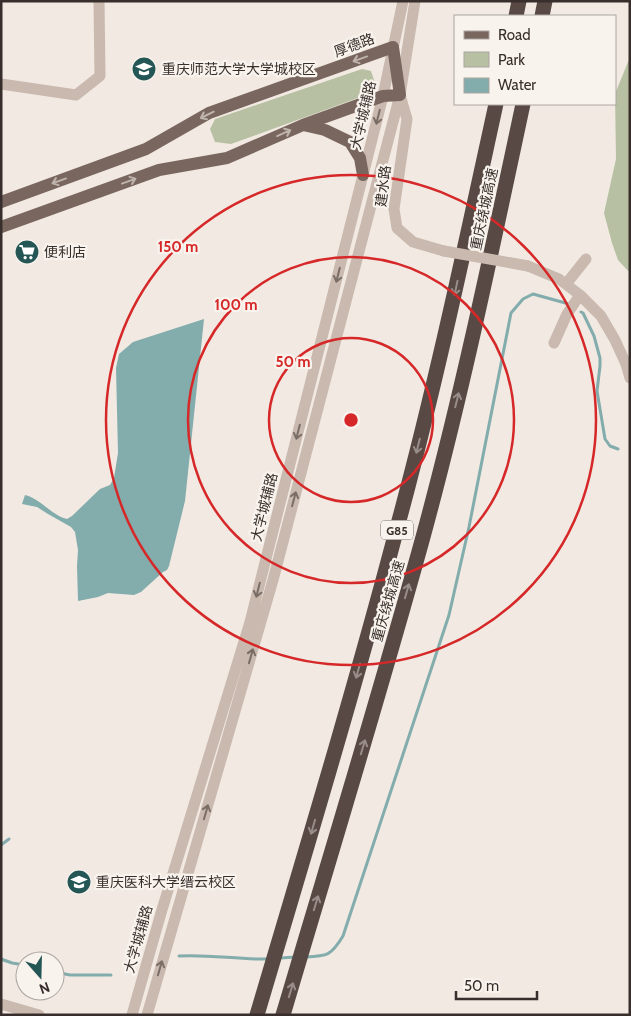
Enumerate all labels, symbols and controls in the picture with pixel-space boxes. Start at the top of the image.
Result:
legend [454,15,616,105]
text: Road [498,26,531,44]
street label: 厚德路 [331,29,377,61]
text: Park [498,51,525,69]
one-way arrow [353,55,368,64]
school or university icon: 重庆师范大学大学城校区 [131,56,157,82]
place label: 重庆师范大学大学城校区 [162,60,316,78]
text: Water [498,76,536,94]
street label: 大学城辅路 [346,79,380,151]
one-way arrow [373,109,382,125]
one-way arrow [200,110,215,120]
one-way arrow [276,128,291,138]
street label: 建水路 [372,164,394,208]
street label: 重庆绕城高速 [466,166,502,252]
one-way arrow [121,176,136,185]
one-way arrow [52,177,68,186]
text: 150 m [158,238,198,256]
supermarket icon: 便利店 [14,239,40,265]
place label: 便利店 [44,243,86,261]
one-way arrow [333,266,342,282]
one-way arrow [451,280,460,296]
text: 100 m [214,296,258,314]
text: 50 m [275,353,311,371]
one-way arrow [453,392,462,408]
centre of rings [342,411,360,429]
one-way arrow [293,424,302,440]
one-way arrow [413,438,422,454]
street label: 大学城辅路 [247,471,281,543]
one-way arrow [290,492,299,508]
road number: G85 [381,520,413,540]
street label: 重庆绕城高速 [368,558,408,644]
one-way arrow [253,581,262,597]
one-way arrow [403,583,413,599]
one-way arrow [247,648,256,664]
one-way arrow [352,662,362,678]
one-way arrow [358,740,368,756]
one-way arrow [201,804,211,820]
one-way arrow [307,818,317,834]
school or university icon: 重庆医科大学缙云校区 [66,869,92,895]
place label: 重庆医科大学缙云校区 [96,873,236,891]
one-way arrow [312,895,322,911]
street label: 大学城辅路 [120,903,156,975]
north arrow [15,951,65,1001]
one-way arrow [156,960,166,976]
scale bar [456,968,537,1000]
text: 50 m [464,977,499,995]
text: N [37,978,52,998]
one-way arrow [286,982,296,998]

